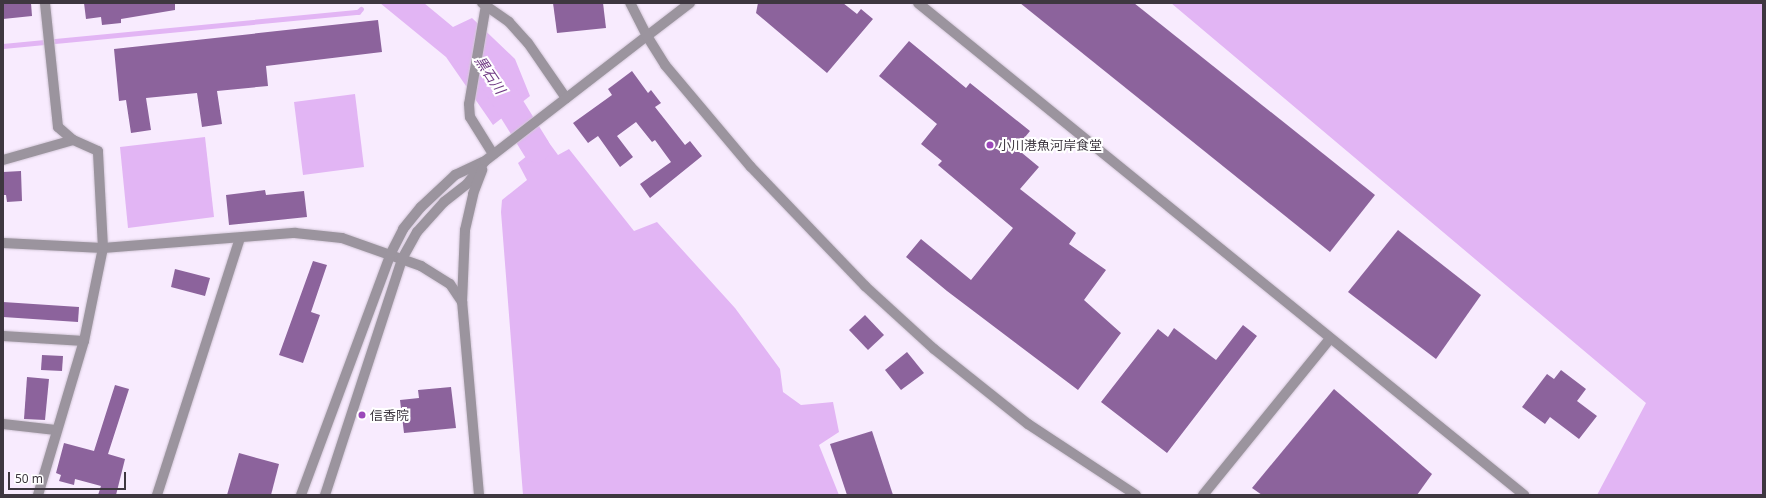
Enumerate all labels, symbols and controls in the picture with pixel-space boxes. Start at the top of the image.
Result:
water label: 黒石川 [471,53,509,97]
place label: 小川港魚河岸食堂 [998,137,1102,153]
marker: 小川港魚河岸食堂 [985,140,995,150]
place label: 信香院 [370,407,409,423]
marker: 信香院 [357,410,367,420]
scale bar [10,464,128,490]
text: 50 m [15,470,43,487]

